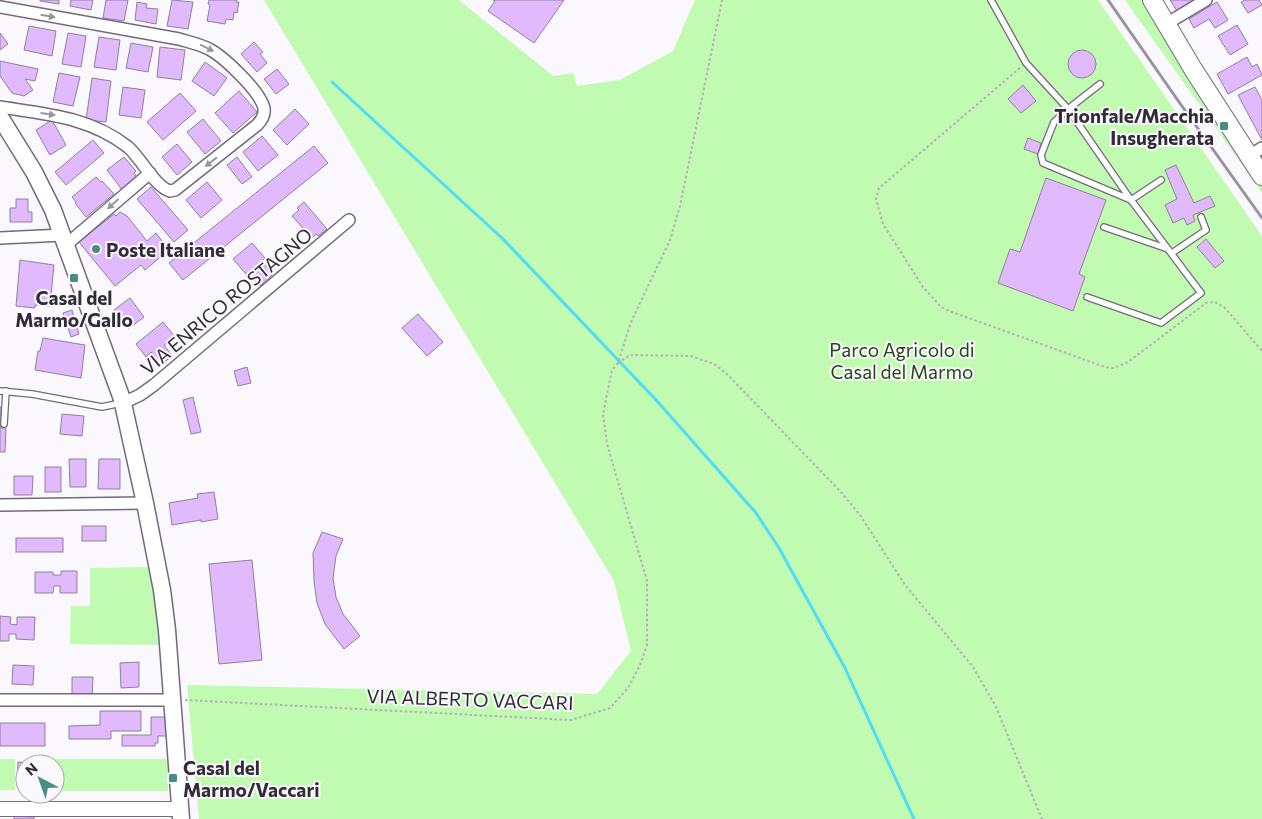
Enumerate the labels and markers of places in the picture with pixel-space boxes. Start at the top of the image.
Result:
place label: Trionfale/Macchia Insugherata [1054,104,1214,149]
marker: Trionfale/Macchia Insugherata [1218,120,1230,132]
place label: Poste Italiane [106,238,225,261]
marker: Poste Italiane [90,243,102,255]
marker: Casal del Marmo/Gallo [68,272,80,284]
place label: Casal del Marmo/Gallo [15,286,133,331]
place label: Casal del Marmo/Vaccari [183,756,320,801]
marker: Casal del Marmo/Vaccari [167,772,179,784]

